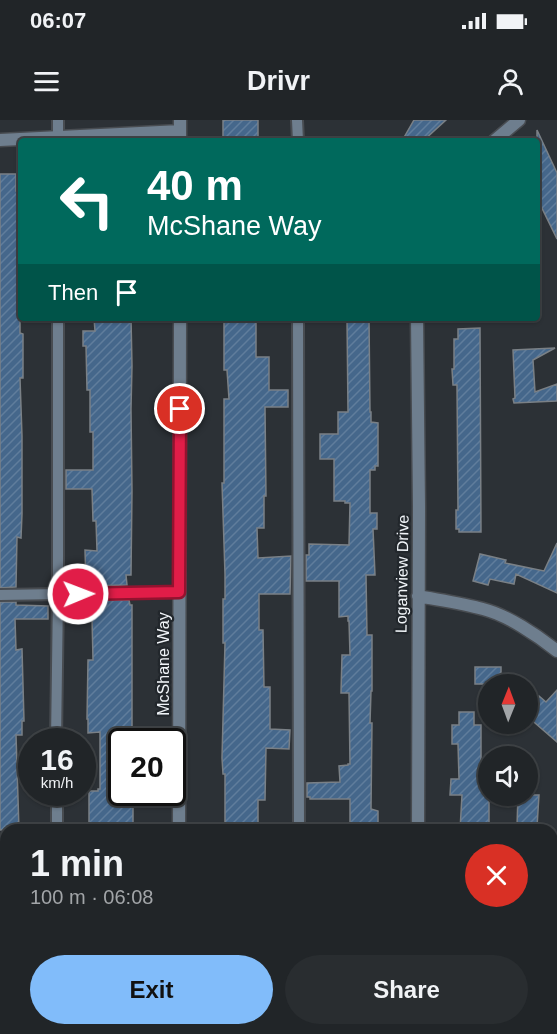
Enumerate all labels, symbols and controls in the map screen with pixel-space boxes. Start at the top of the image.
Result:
text: 06:07 [30,8,86,33]
icon: menu [30,65,63,98]
icon: person [494,65,527,98]
text: Drivr [247,66,310,96]
icon: left [48,162,126,240]
text: 40 m [147,162,243,209]
text: McShane Way [147,211,322,241]
icon: arrive [110,276,143,309]
text: Then [48,280,98,305]
pin [154,383,205,434]
icon: arrive [163,392,196,425]
street label: Loganview Drive [392,515,412,633]
position arrow [46,562,110,626]
street label: McShane Way [155,612,172,716]
north arrow [478,674,538,734]
map controls [478,674,538,806]
speed limit sign: 20 [108,728,186,806]
text: 16 [40,743,74,776]
button: sound [478,746,538,806]
text: km/h [41,774,73,791]
text: 1 min [30,843,124,884]
button: close [465,844,528,907]
text: 100 m · 06:08 [30,886,153,908]
button: Exit [30,955,273,1024]
button: Share [285,955,528,1024]

